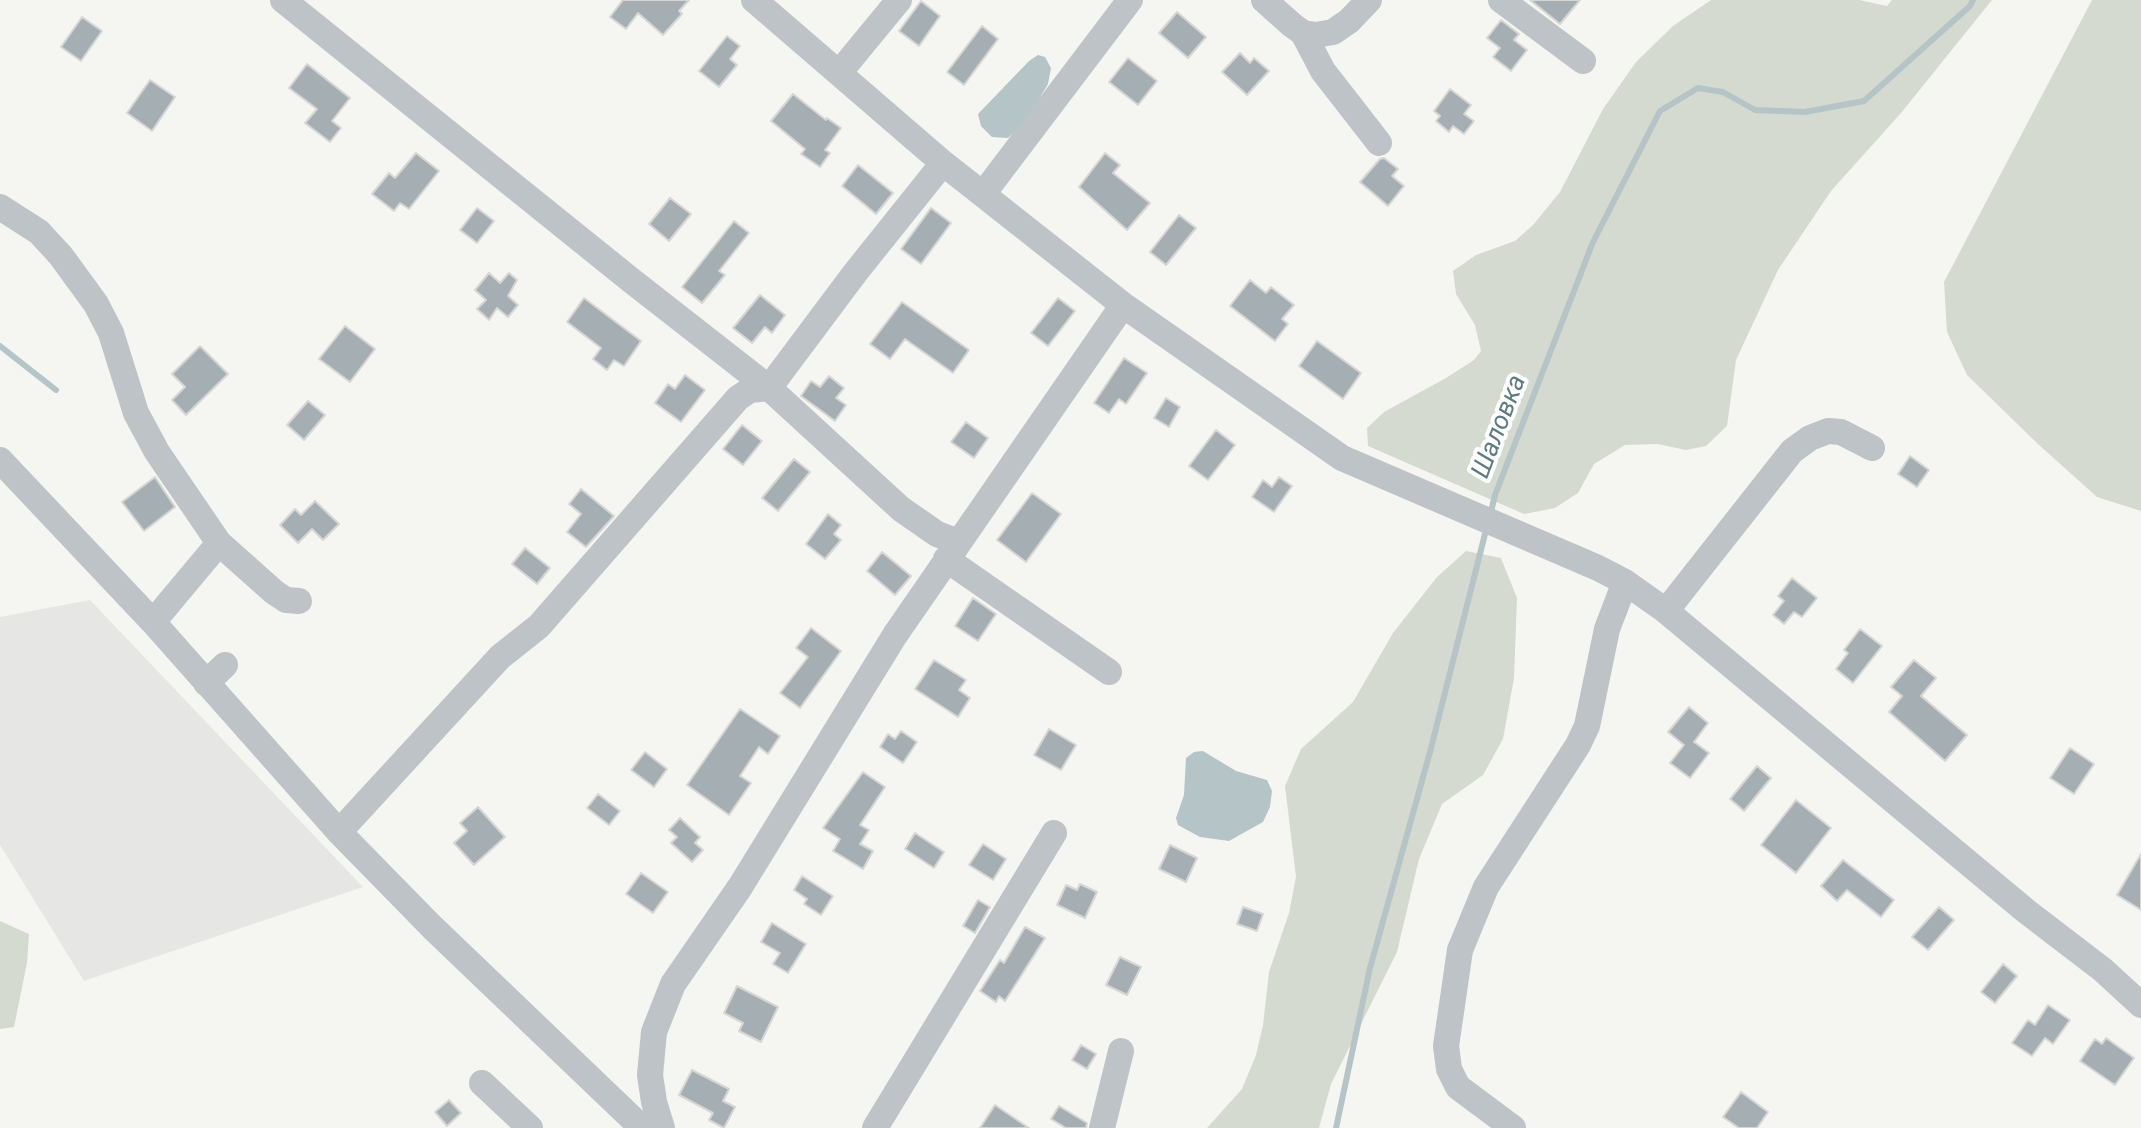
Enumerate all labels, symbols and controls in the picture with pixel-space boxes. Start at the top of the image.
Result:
water label: Шаловка [1466,371,1534,483]

